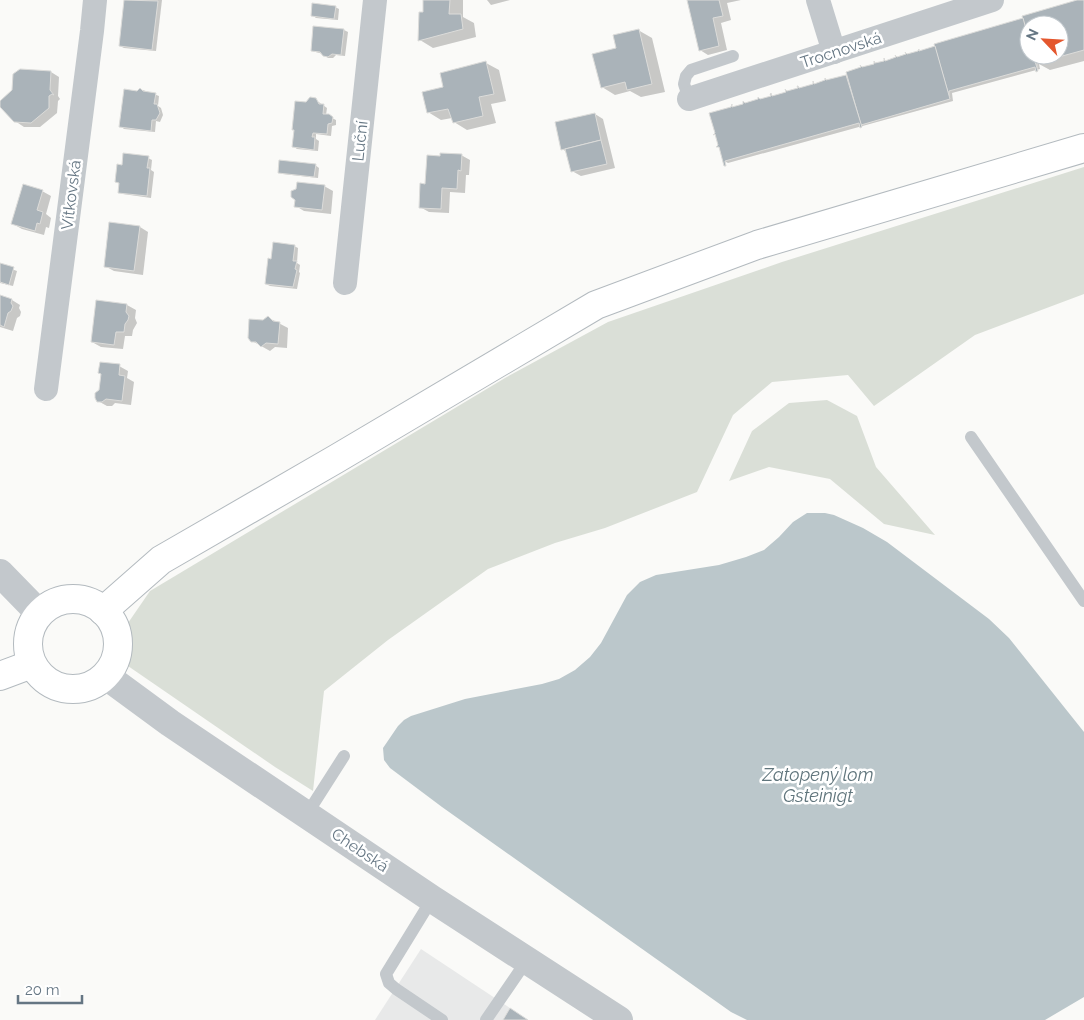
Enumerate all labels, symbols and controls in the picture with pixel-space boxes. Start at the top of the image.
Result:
north arrow [1019,15,1069,65]
text: N [1023,26,1042,43]
street label: Trocnovská [798,28,884,72]
street label: Luční [348,119,372,162]
street label: Vítkovská [57,159,85,231]
water label: Zatopený lom Gsteinigt [762,764,874,806]
street label: Chebská [328,824,392,876]
scale bar [18,972,81,1004]
text: 20 m [25,981,60,999]

